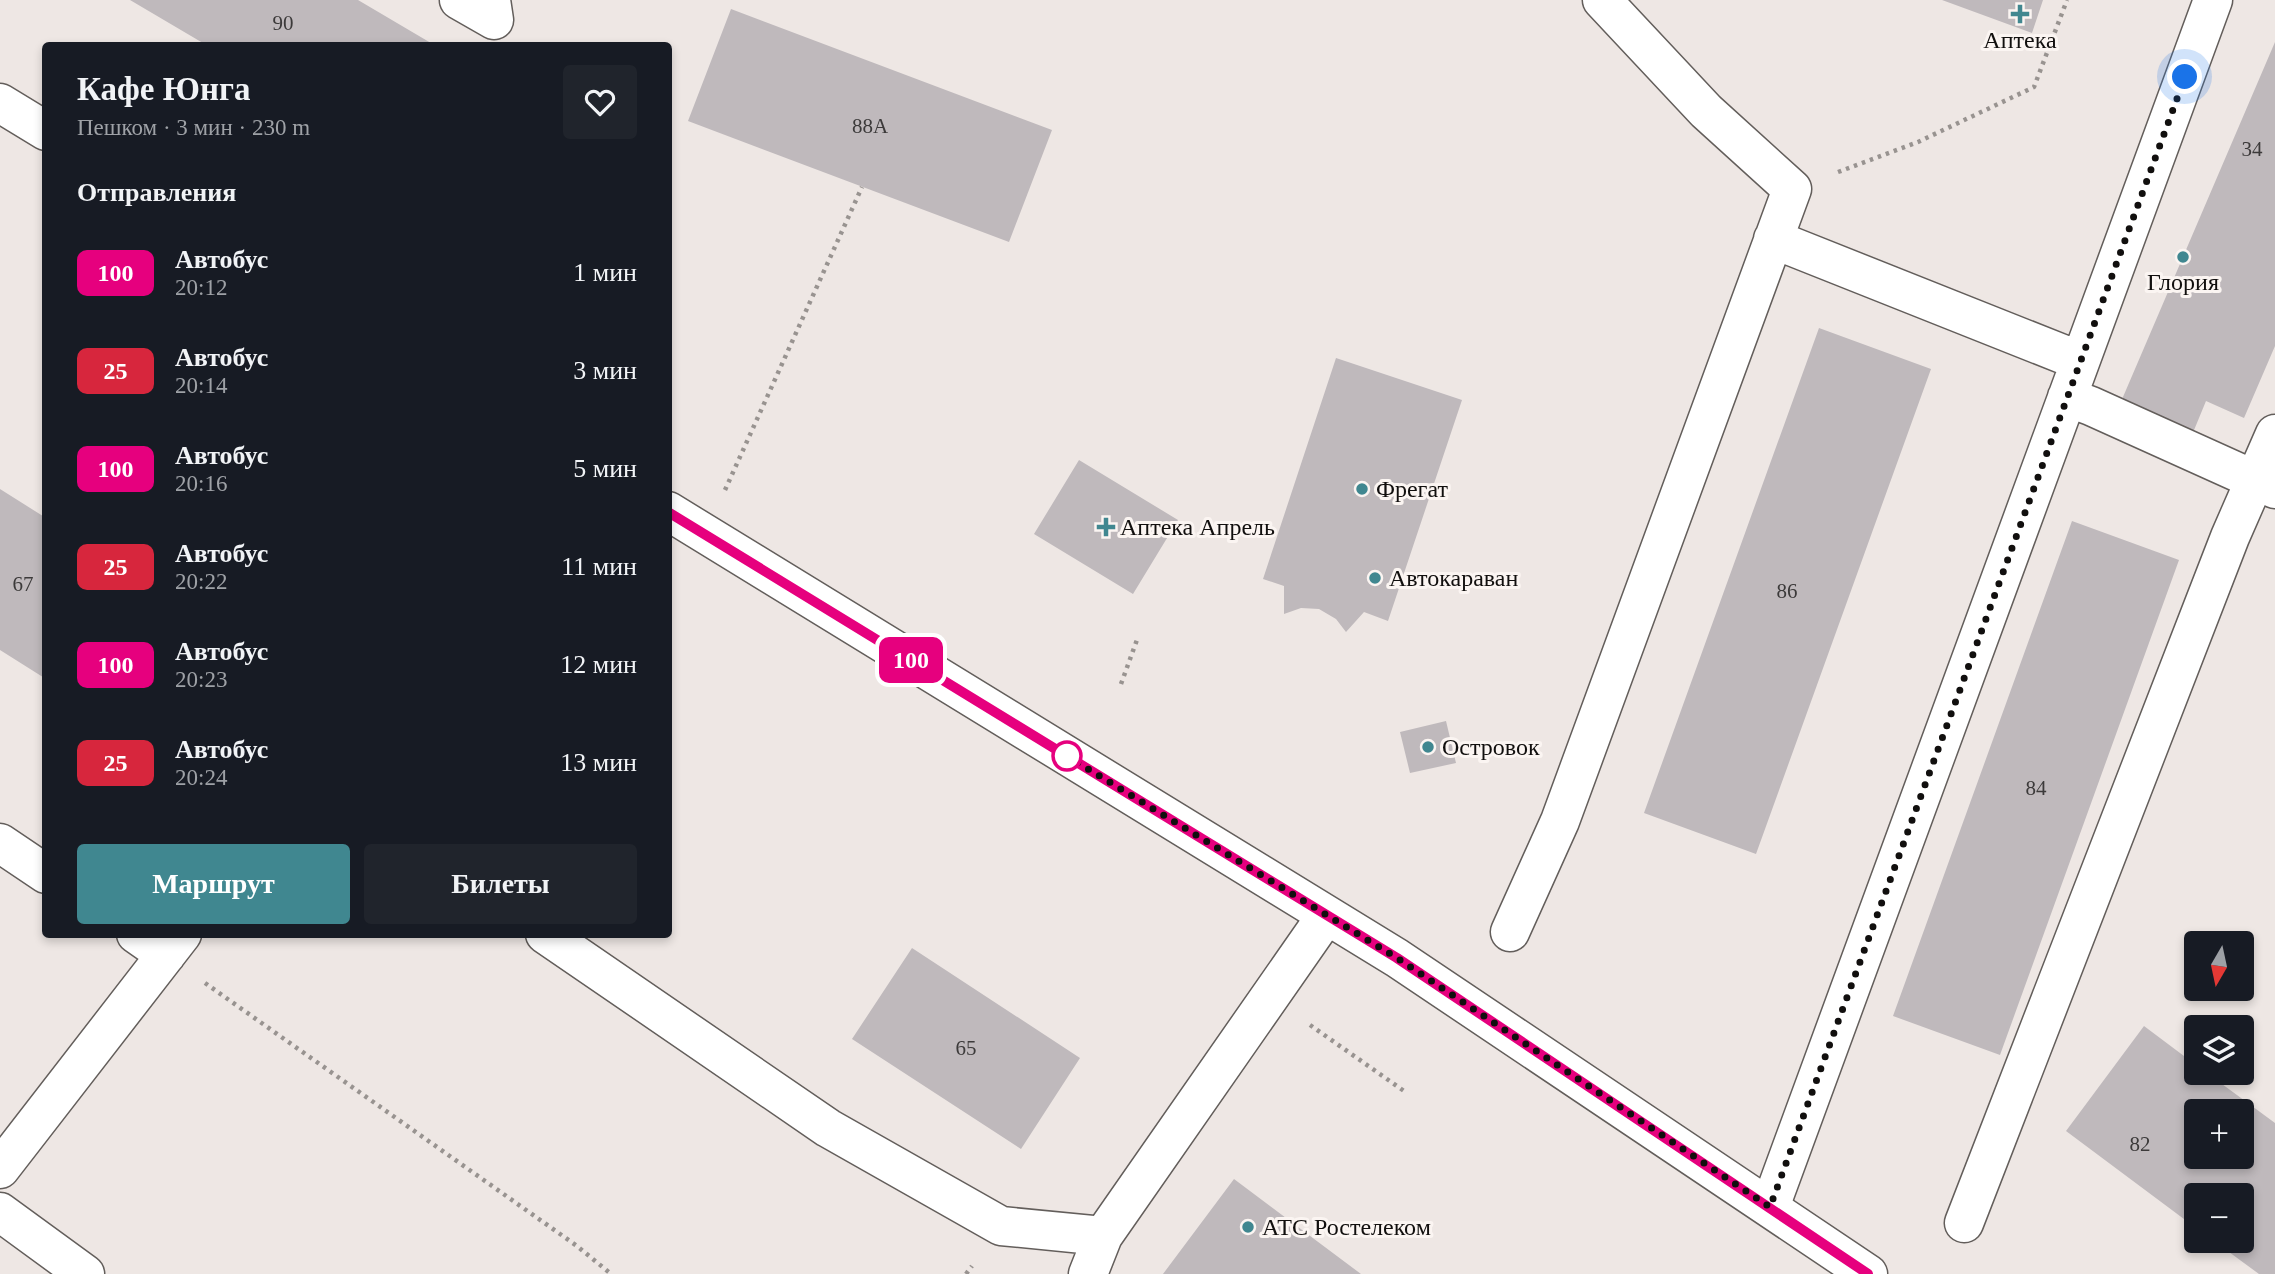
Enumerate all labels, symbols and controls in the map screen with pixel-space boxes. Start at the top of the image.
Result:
marker: Аптека [2012,6,2028,22]
house number: 90 [273,11,294,35]
place label: Аптека [1983,27,2057,53]
your location [2167,59,2202,94]
button: heart [563,65,637,139]
text: Кафе Юнга [77,71,250,107]
house number: 88А [852,114,889,138]
text: Пешком · 3 мин · 230 m [77,115,310,140]
house number: 34 [2242,137,2263,161]
text: Отправления [77,178,236,207]
text: Автобус [175,245,268,274]
marker: Глория [2175,249,2191,265]
text: 1 мин [573,258,637,287]
text: 100 [98,260,134,286]
place label: Глория [2147,269,2219,295]
text: 20:12 [175,275,227,300]
text: Автобус [175,343,268,372]
text: 3 мин [573,356,637,385]
text: 25 [104,358,128,384]
text: 20:14 [175,373,227,398]
text: Автобус [175,441,268,470]
text: 5 мин [573,454,637,483]
text: 100 [98,456,134,482]
text: 20:16 [175,471,227,496]
place label: Фрегат [1376,476,1448,502]
marker: Фрегат [1354,481,1370,497]
place label: Аптека Апрель [1120,514,1275,540]
marker: Аптека Апрель [1098,519,1114,535]
text: Автобус [175,539,268,568]
text: 11 мин [561,552,637,581]
text: 25 [104,554,128,580]
place label: Автокараван [1389,565,1519,591]
text: 20:22 [175,569,227,594]
marker: Автокараван [1367,570,1383,586]
house number: 67 [13,572,34,596]
house number: 86 [1777,579,1798,603]
text: Автобус [175,637,268,666]
line badge: 100 [871,637,951,683]
text: 100 [893,647,929,673]
text: 12 мин [560,650,637,679]
text: 100 [98,652,134,678]
text: 20:23 [175,667,227,692]
place label: Островок [1442,734,1540,760]
text: Автобус [175,735,268,764]
marker: Островок [1420,739,1436,755]
unlabelled marker [1052,741,1082,771]
text: 13 мин [560,748,637,777]
text: 25 [104,750,128,776]
text: 20:24 [175,765,227,790]
house number: 84 [2026,776,2047,800]
button: Маршрут [77,844,350,924]
button: Билеты [364,844,637,924]
north arrow [2184,931,2254,1001]
map controls [2184,931,2254,1253]
button: layers [2184,1015,2254,1085]
house number: 65 [956,1036,977,1060]
button: + [2184,1099,2254,1169]
house number: 82 [2130,1132,2151,1156]
button: − [2184,1183,2254,1253]
place label: АТС Ростелеком [1262,1214,1431,1240]
marker: АТС Ростелеком [1240,1219,1256,1235]

